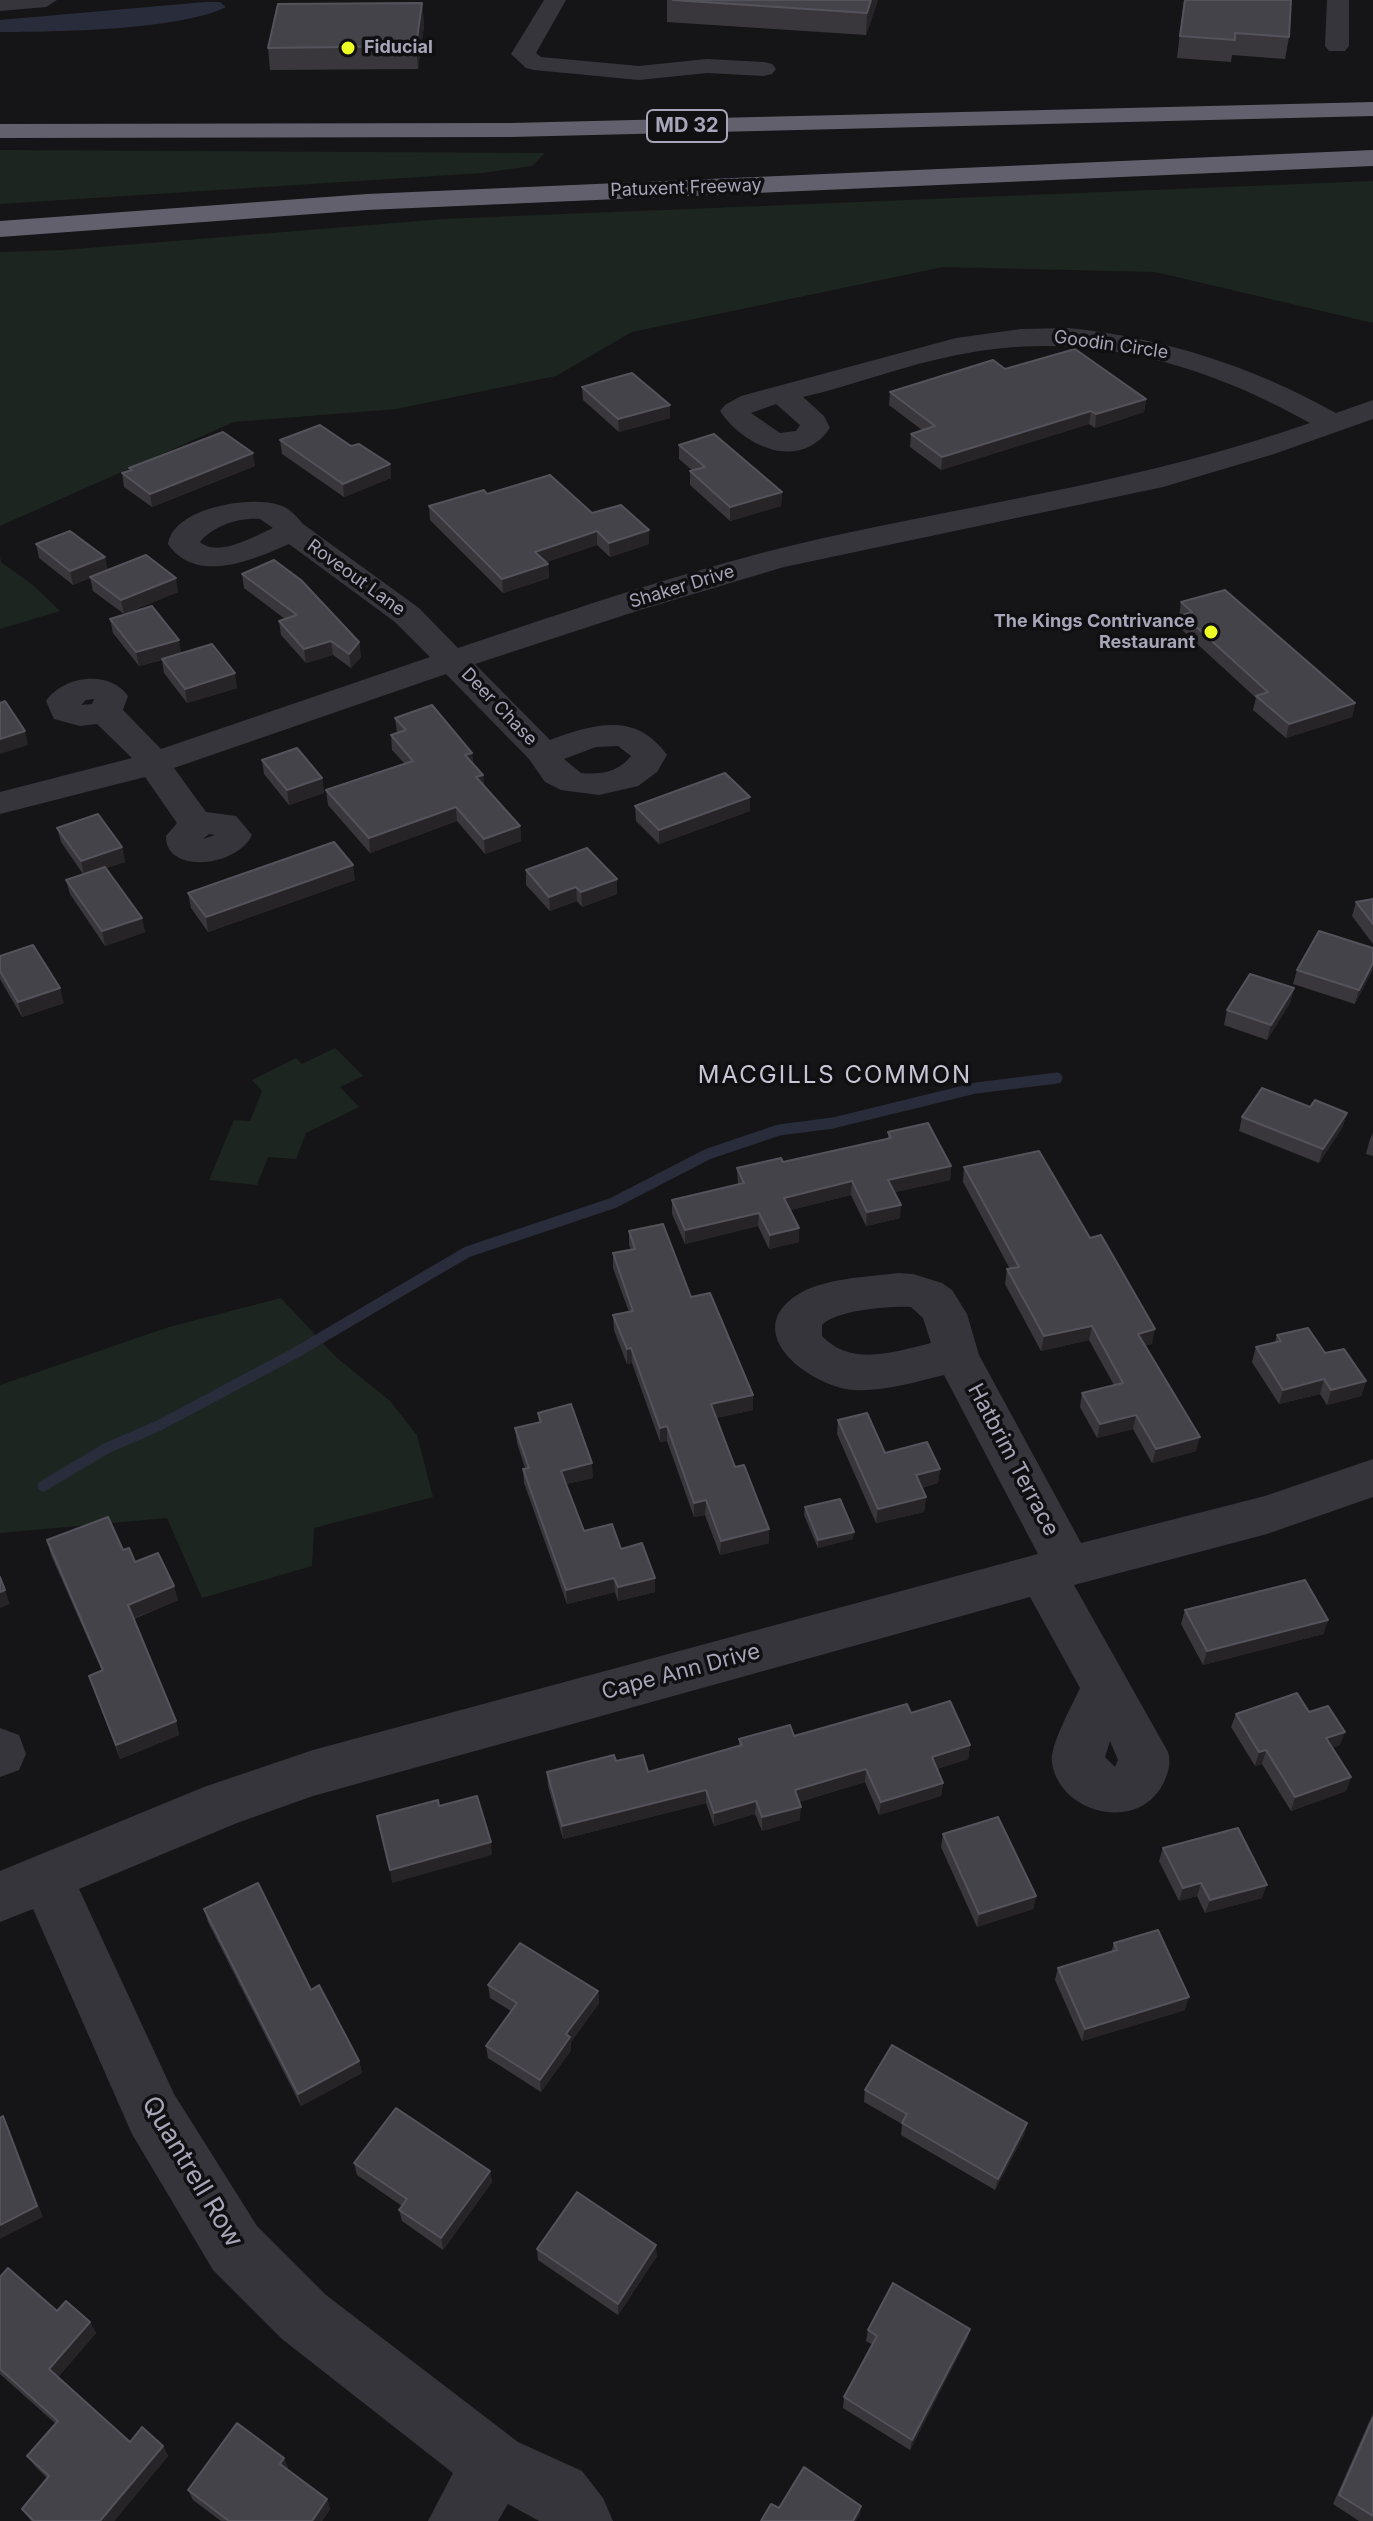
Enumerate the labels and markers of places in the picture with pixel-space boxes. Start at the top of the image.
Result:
place label: Fiducial [364,37,433,59]
marker: Fiducial [339,39,357,57]
place label: The Kings Contrivance Restaurant [994,611,1195,654]
marker: The Kings Contrivance Restaurant [1202,623,1220,641]

